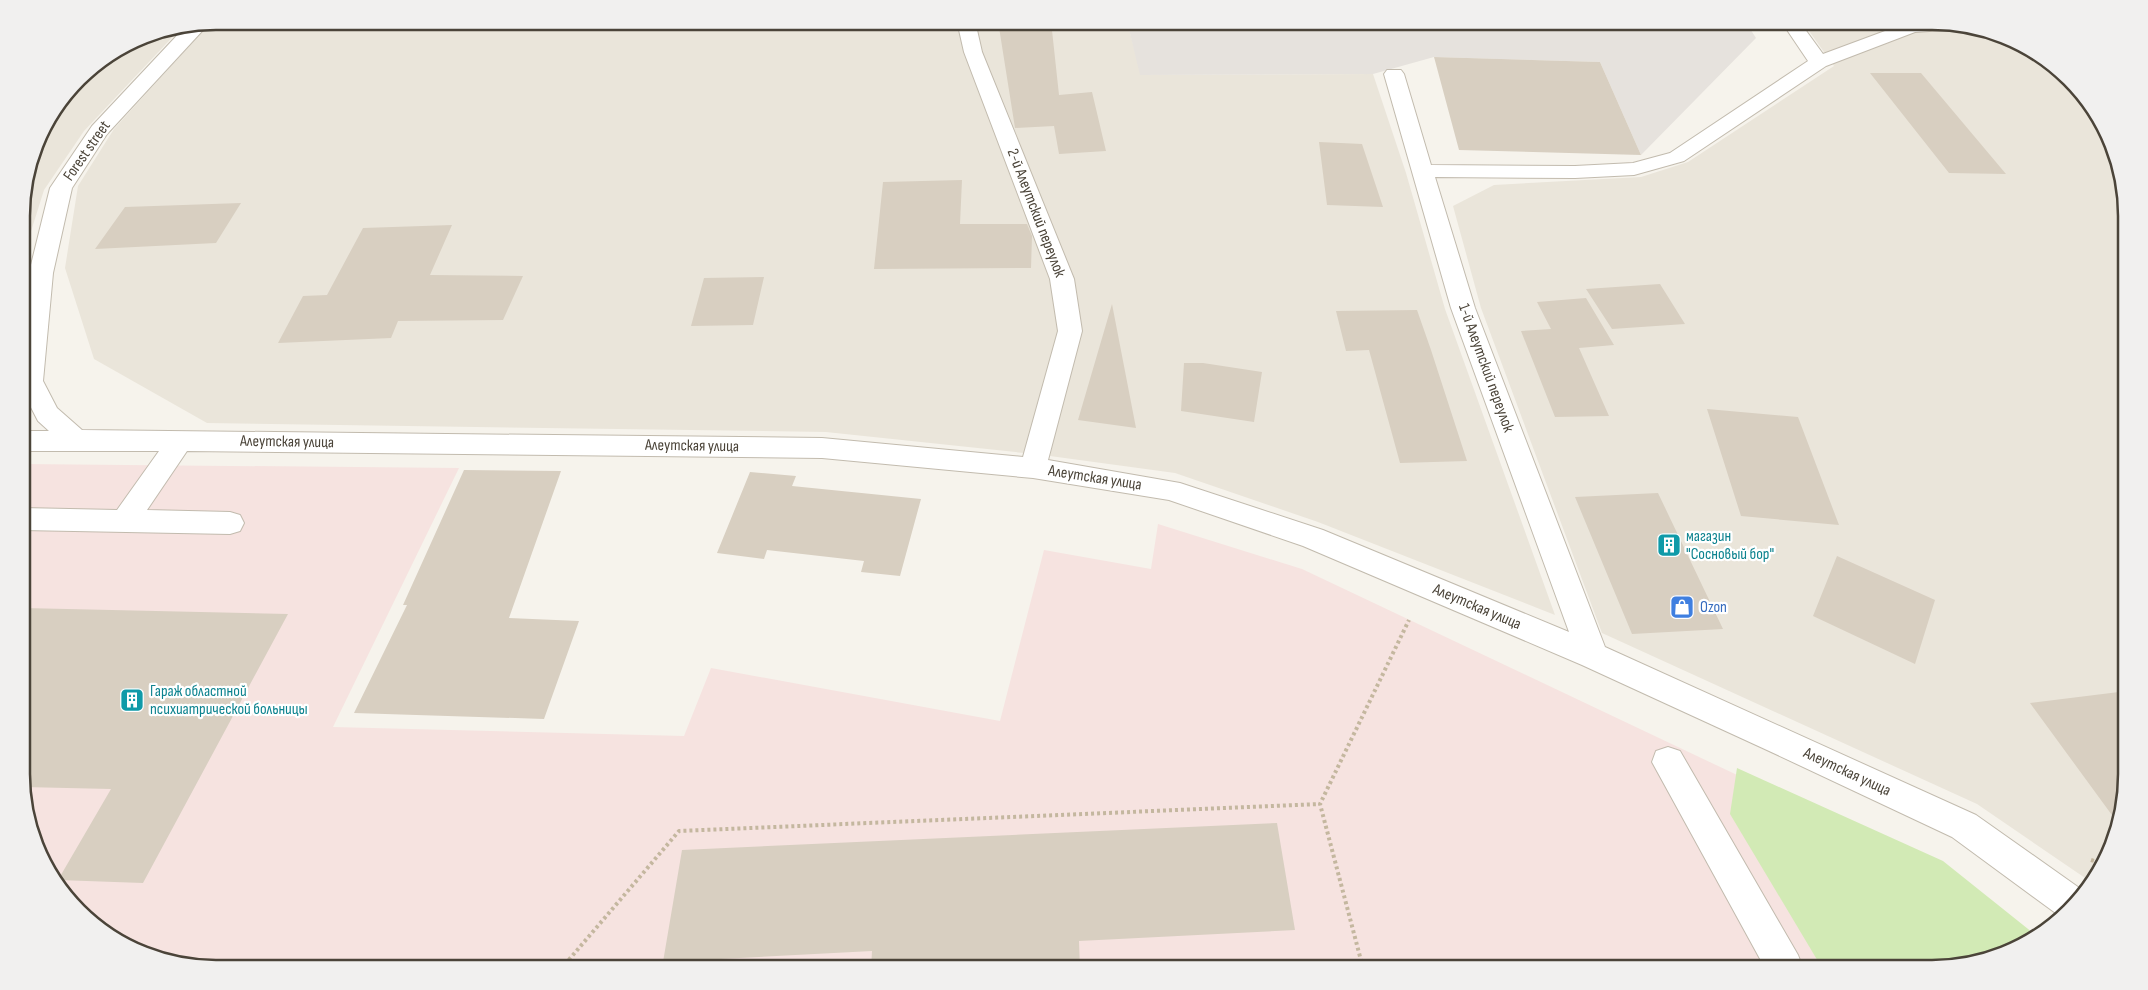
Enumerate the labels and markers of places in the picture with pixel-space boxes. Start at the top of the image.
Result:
place label: магазин "Сосновый бор" [1686,527,1774,564]
building icon: магазин "Сосновый бор" [1656,532,1682,558]
shop icon: Ozon [1669,594,1695,620]
place label: Ozon [1700,598,1727,617]
place label: Гараж областной психиатрической больницы [150,682,308,719]
building icon: Гараж областной психиатрической больницы [119,687,145,713]

